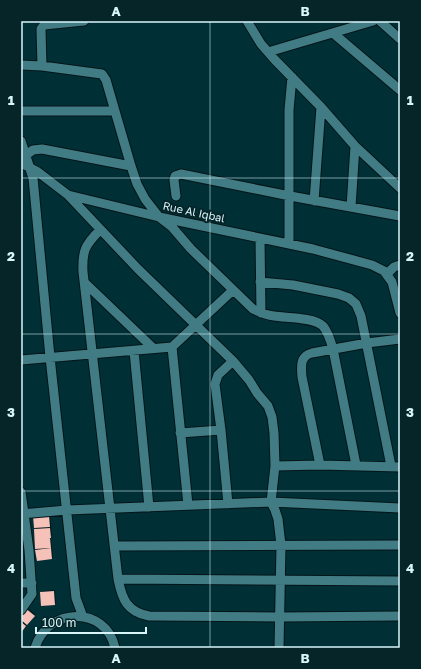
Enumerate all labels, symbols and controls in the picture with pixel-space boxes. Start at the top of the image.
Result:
text: A [111,3,121,19]
text: B [300,3,310,19]
text: 1 [8,92,15,108]
text: 1 [407,92,414,108]
street label: Rue Al Iqbal [162,199,227,225]
text: 2 [7,248,15,264]
text: 2 [406,248,414,264]
text: 3 [7,404,15,420]
text: 3 [406,404,414,420]
text: 4 [7,560,15,576]
text: 4 [406,560,414,576]
scale bar [36,609,146,635]
text: 100 m [42,615,76,630]
text: A [111,650,121,666]
text: B [300,650,310,666]

